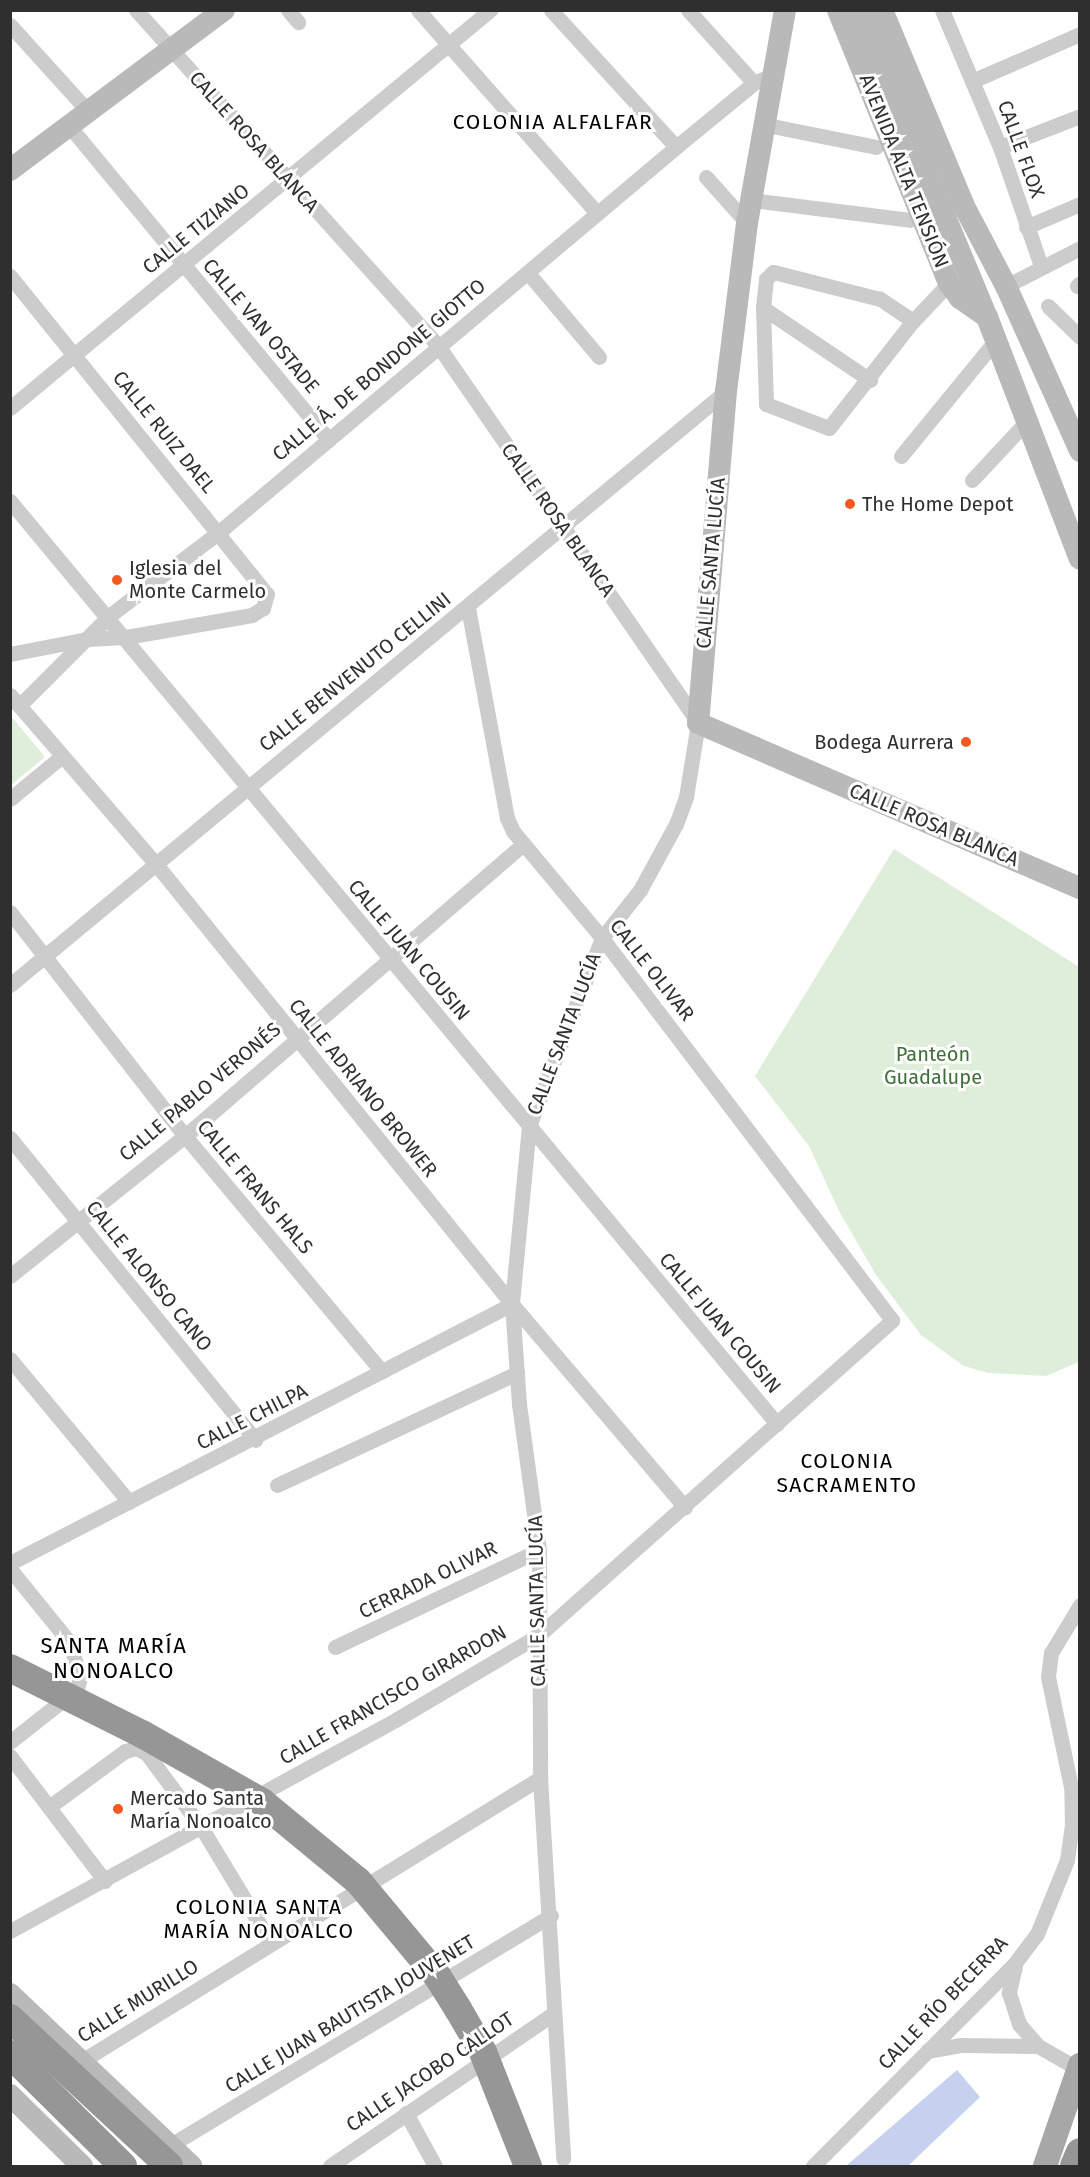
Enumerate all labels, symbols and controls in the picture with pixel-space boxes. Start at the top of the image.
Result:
street label: CALLE ROSA BLANCA [184,66,324,218]
street label: AVENIDA ALTA TENSIÓN [854,71,954,271]
street label: CALLE FLOX [992,97,1050,201]
district label: COLONIA ALFALFAR [453,109,653,135]
street label: CALLE TIZIANO [138,179,254,279]
street label: CALLE VAN OSTADE [198,254,324,398]
street label: CALLE Á. DE BONDONE GIOTTO [268,274,490,466]
street label: CALLE RUIZ DAEL [107,366,221,498]
street label: CALLE ROSA BLANCA [496,439,620,601]
street label: CALLE SANTA LUCÍA [692,476,730,650]
place label: The Home Depot [862,492,1013,516]
marker: The Home Depot [843,497,857,511]
place label: Iglesia del Monte Carmelo [129,556,266,603]
marker: Iglesia del Monte Carmelo [110,573,124,587]
street label: CALLE BENVENUTO CELLINI [254,587,456,757]
place label: Bodega Aurrera [814,730,954,754]
marker: Bodega Aurrera [959,735,973,749]
street label: CALLE ROSA BLANCA [846,778,1022,872]
street label: CALLE JUAN COUSIN [343,875,475,1025]
street label: CALLE OLIVAR [605,914,699,1026]
street label: CALLE SANTA LUCÍA [522,949,606,1119]
street label: CALLE ADRIANO BROWER [284,994,442,1182]
street label: CALLE PABLO VERONÉS [114,1017,286,1167]
park label: Panteón Guadalupe [884,1043,982,1090]
street label: CALLE FRANS HALS [192,1115,318,1259]
street label: CALLE ALONSO CANO [81,1196,217,1356]
street label: CALLE JUAN COUSIN [654,1248,786,1398]
street label: CALLE CHILPA [193,1379,311,1455]
district label: COLONIA SACRAMENTO [776,1448,918,1498]
street label: CALLE SANTA LUCÍA [524,1515,550,1687]
street label: CERRADA OLIVAR [355,1536,501,1624]
street label: CALLE FRANCISCO GIRARDON [275,1620,511,1770]
district label: SANTA MARÍA NONOALCO [41,1632,187,1684]
place label: Mercado Santa María Nonoalco [130,1786,272,1833]
marker: Mercado Santa María Nonoalco [111,1802,125,1816]
district label: COLONIA SANTA MARÍA NONOALCO [164,1894,354,1944]
street label: CALLE JUAN BAUTISTA JOUVENET [221,1930,479,2098]
street label: CALLE RÍO BECERRA [873,1931,1013,2075]
street label: CALLE MURILLO [73,1954,203,2048]
street label: CALLE JACOBO CALLOT [342,2007,518,2137]

